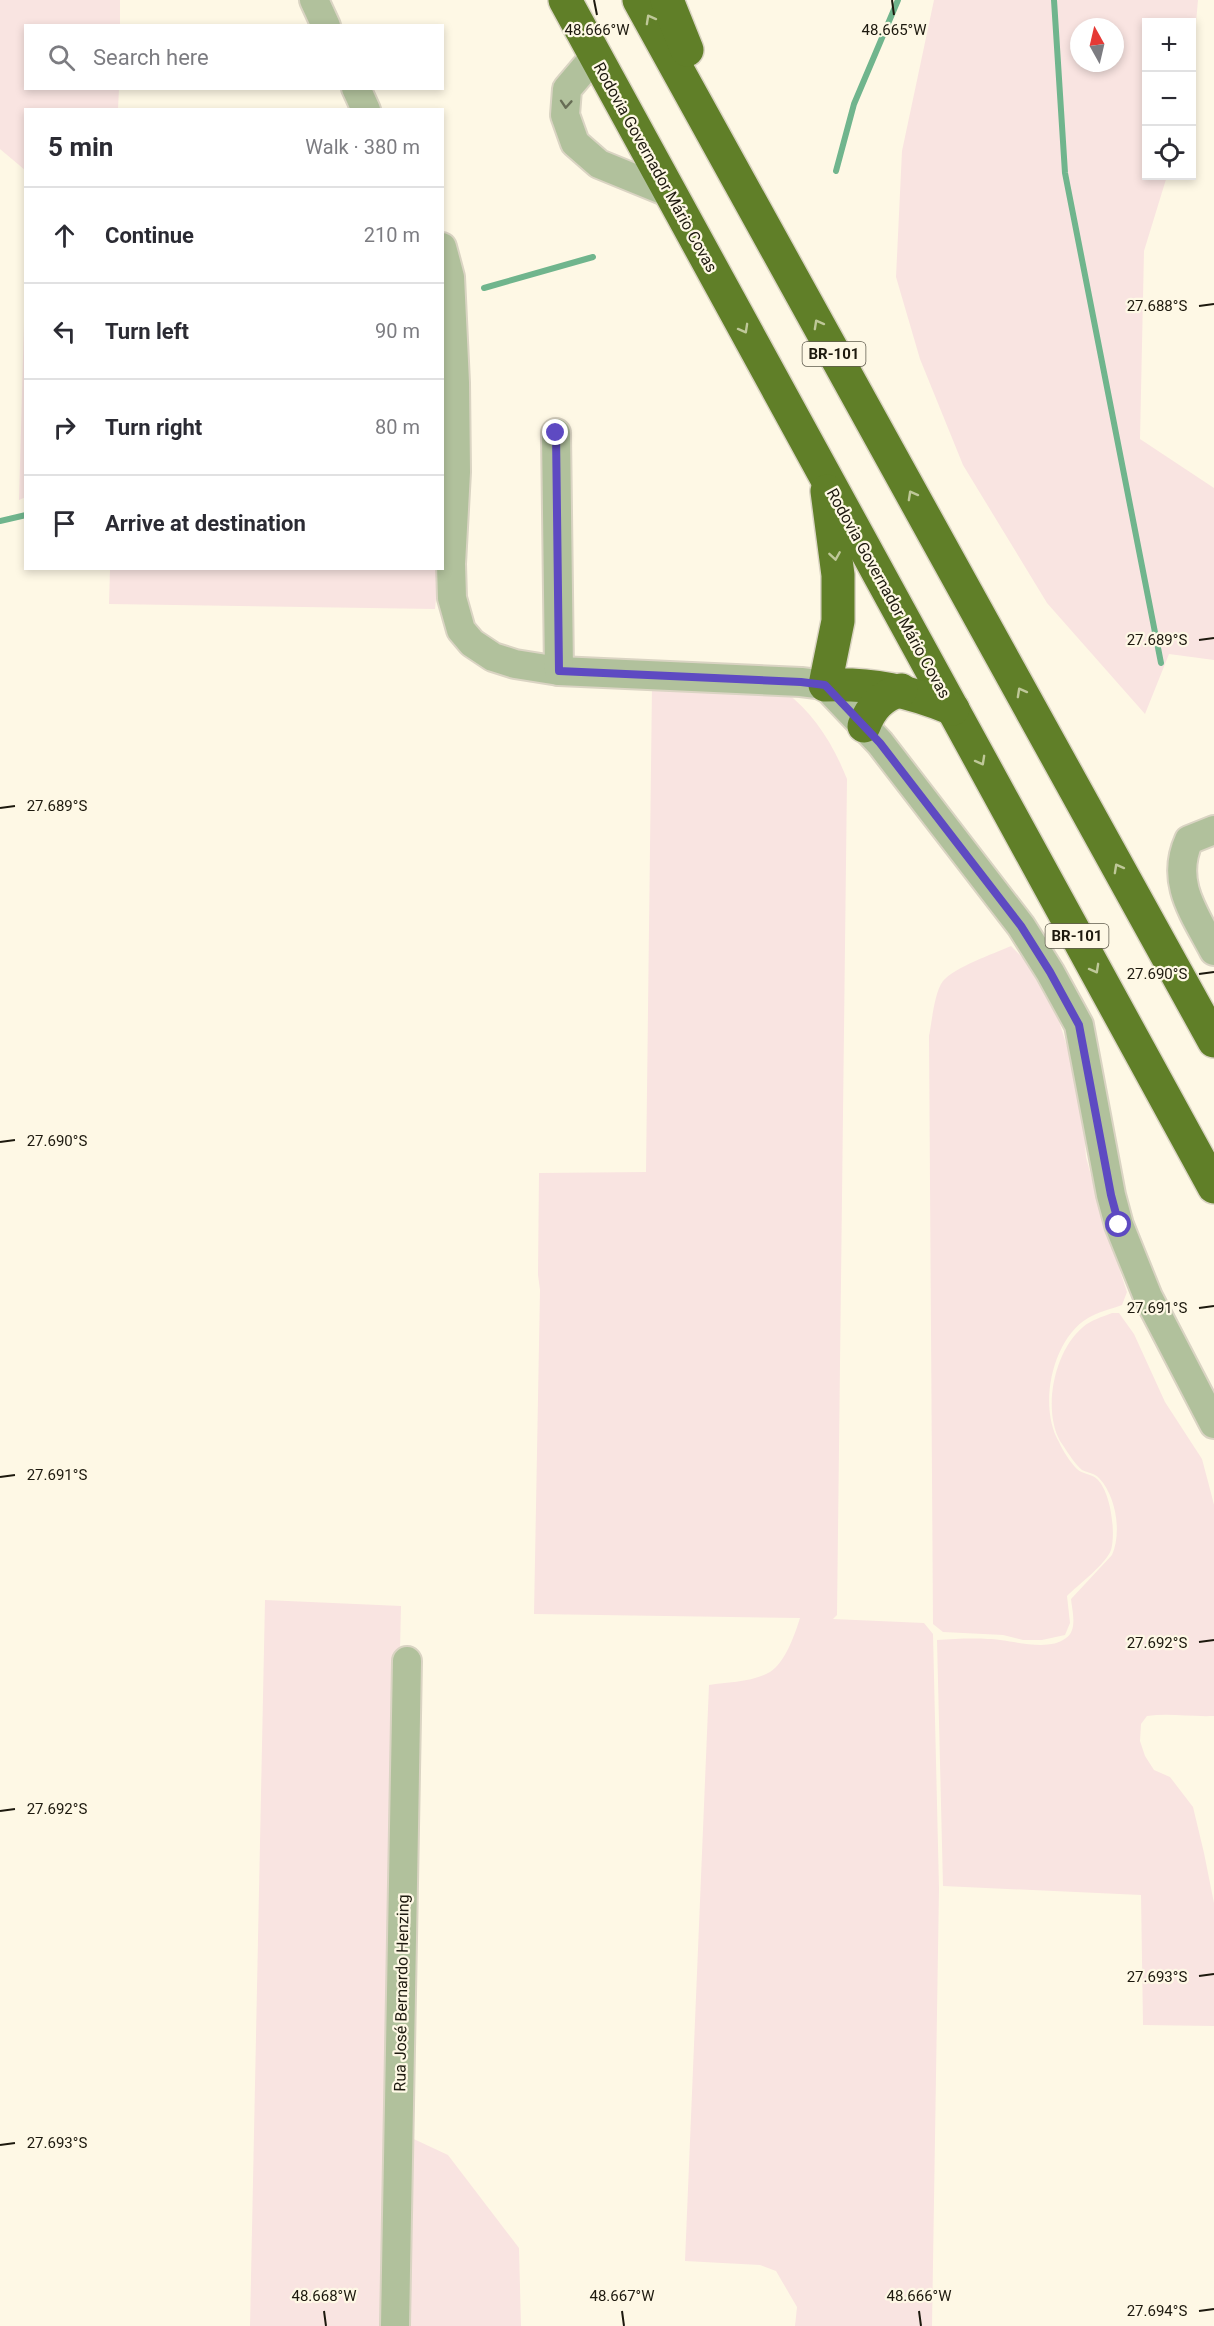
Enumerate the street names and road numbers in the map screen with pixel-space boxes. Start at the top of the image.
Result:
street label: Rodovia Governador Mário Covas [590,59,721,275]
road number: BR-101 [802,342,866,366]
street label: Rodovia Governador Mário Covas [823,485,954,701]
road number: BR-101 [1046,924,1108,948]
street label: Rua José Bernardo Henzing [390,1894,413,2092]

